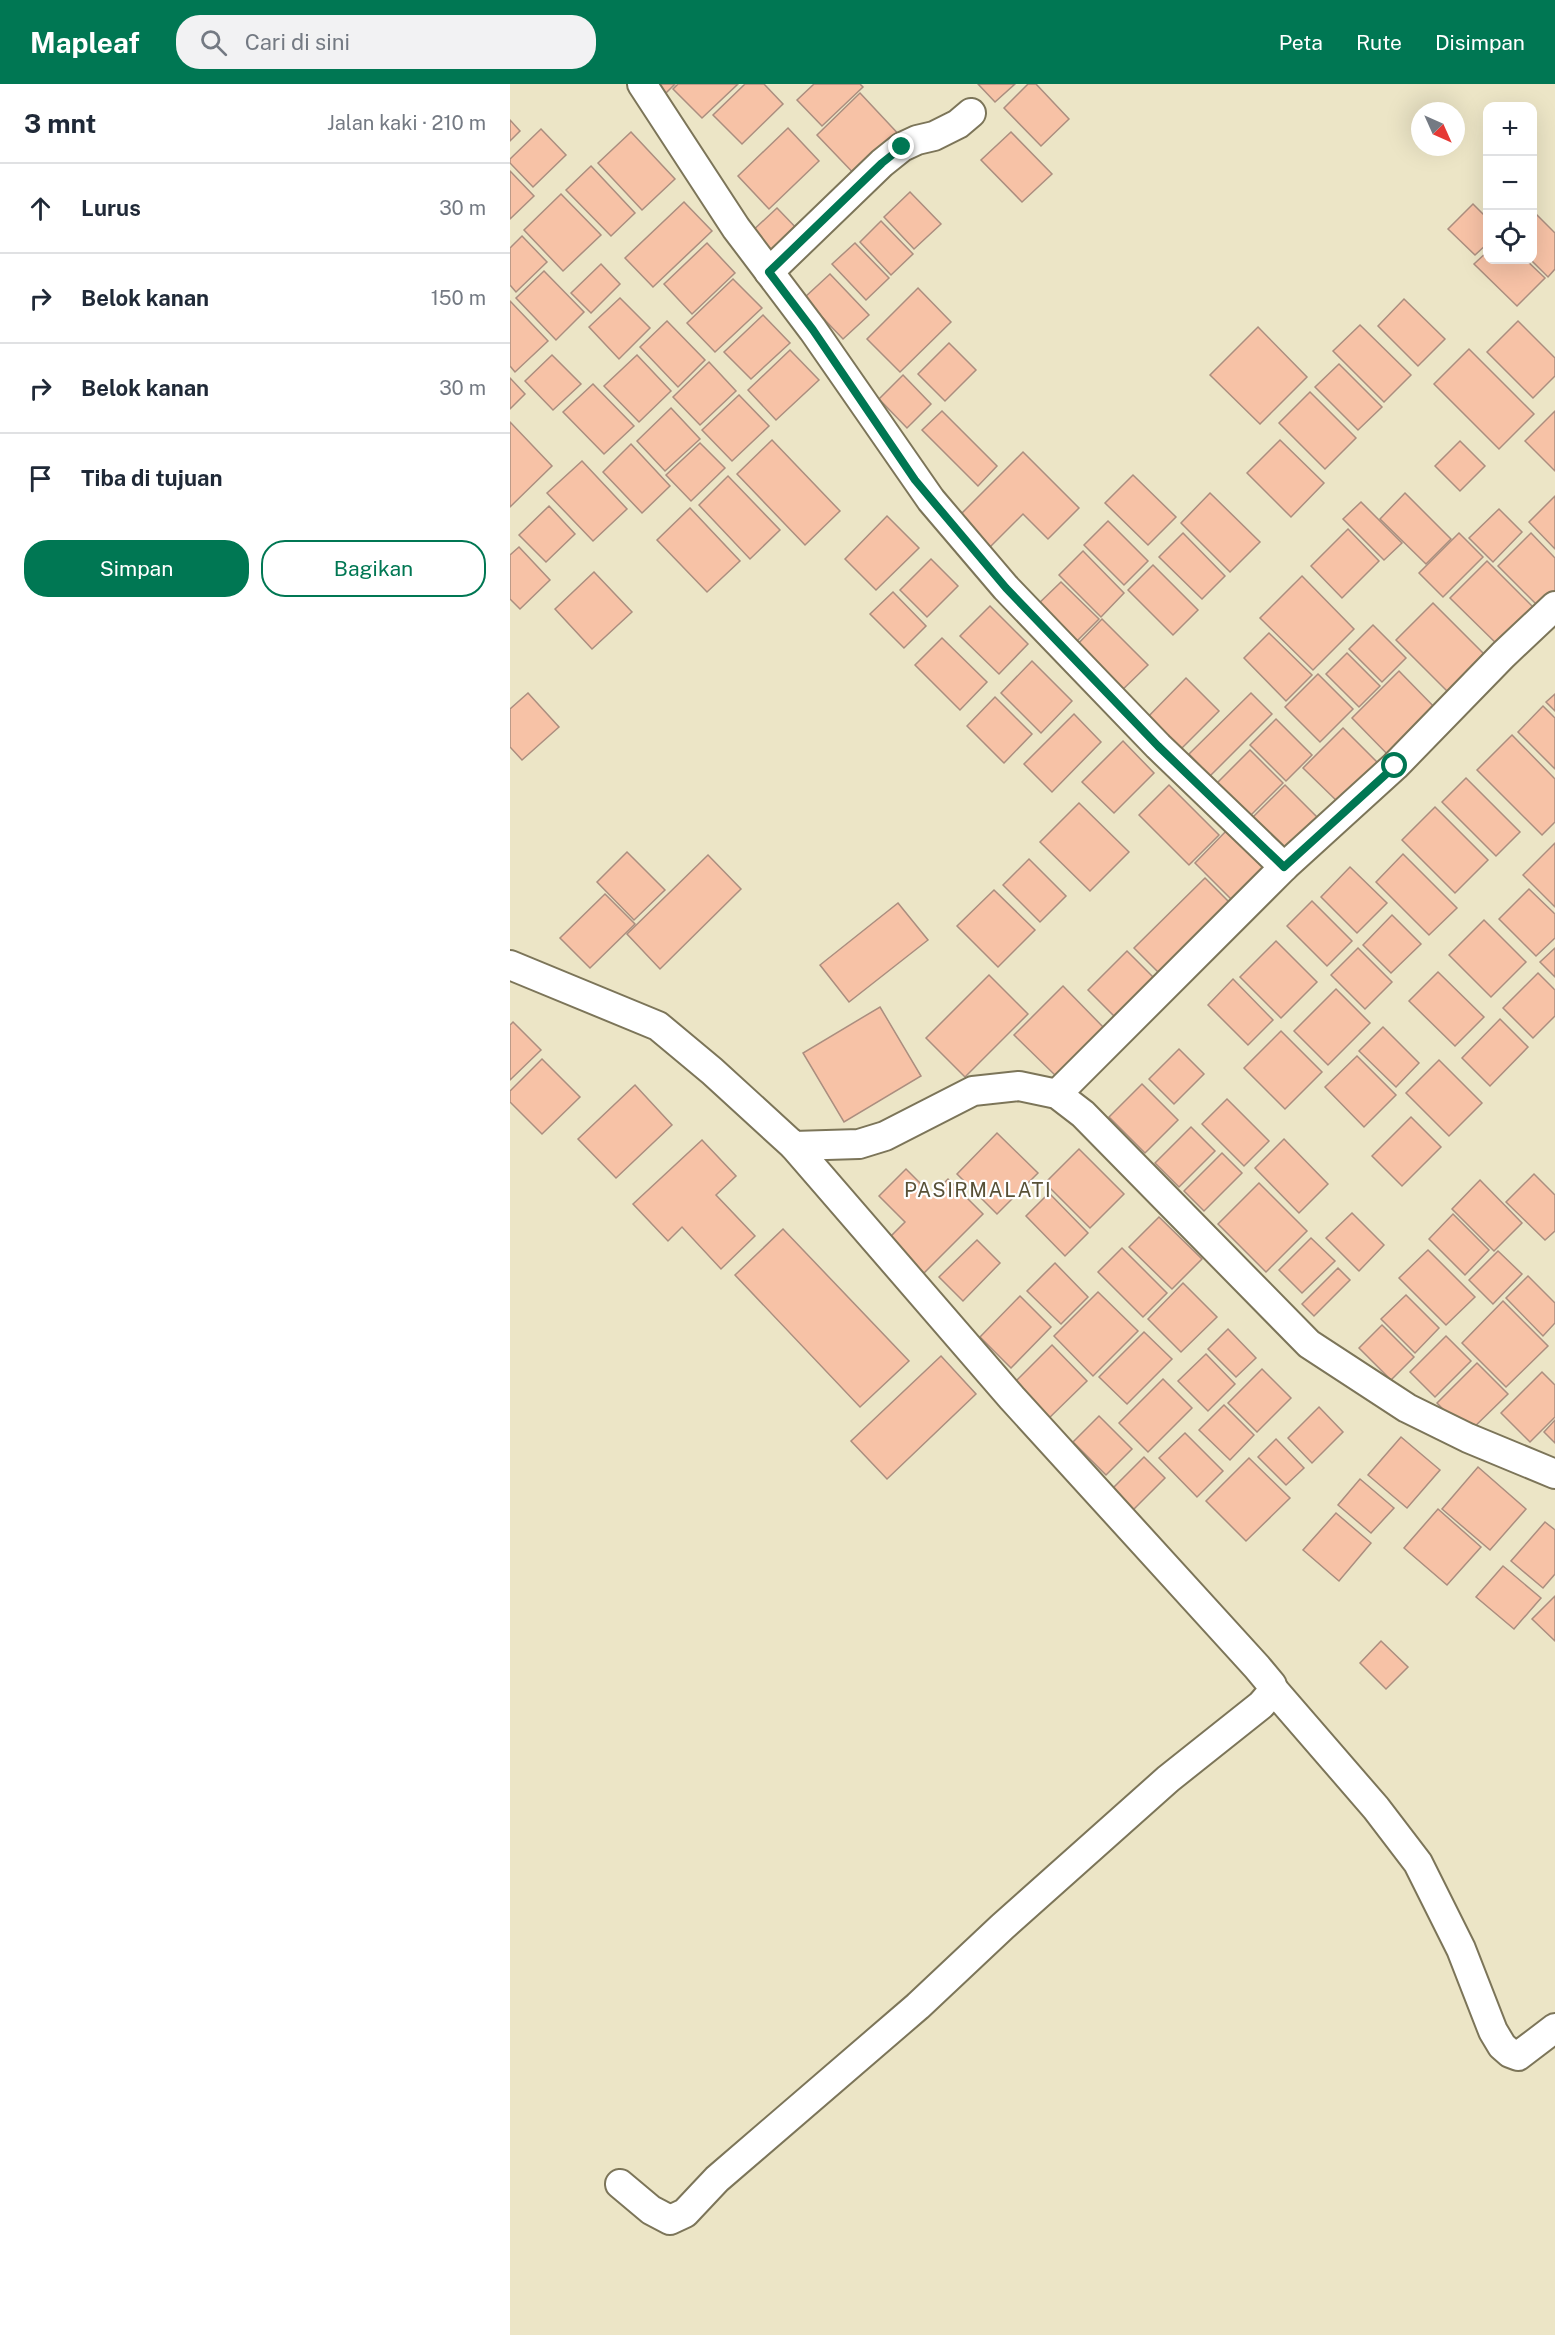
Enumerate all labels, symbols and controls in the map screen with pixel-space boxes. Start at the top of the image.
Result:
search box [176,15,596,69]
text: Mapleaf [30,26,140,59]
icon: search [197,26,230,59]
text: Cari di sini [245,29,350,55]
text: Peta [1279,30,1323,55]
text: Rute [1356,30,1402,55]
text: Disimpan [1435,30,1525,55]
north arrow [1411,102,1465,156]
map controls [1483,102,1537,264]
button: + [1483,102,1537,156]
text: 3 mnt [24,108,96,139]
text: Jalan kaki · 210 m [327,111,486,135]
route end [888,133,914,159]
button: − [1483,156,1537,210]
icon: ahead [24,192,57,225]
text: Lurus [81,195,141,221]
text: 30 m [439,196,486,220]
button: locate [1483,210,1537,264]
icon: right [24,282,57,315]
text: Belok kanan [81,285,209,311]
text: 150 m [431,286,486,310]
icon: right [24,372,57,405]
text: Belok kanan [81,375,209,401]
text: 30 m [439,376,486,400]
icon: arrive [24,462,57,495]
text: Tiba di tujuan [81,465,222,491]
button: Simpan [24,540,249,597]
button: Bagikan [261,540,486,597]
route start [1381,752,1407,778]
district label: PASIRMALATI [904,1178,1052,1202]

